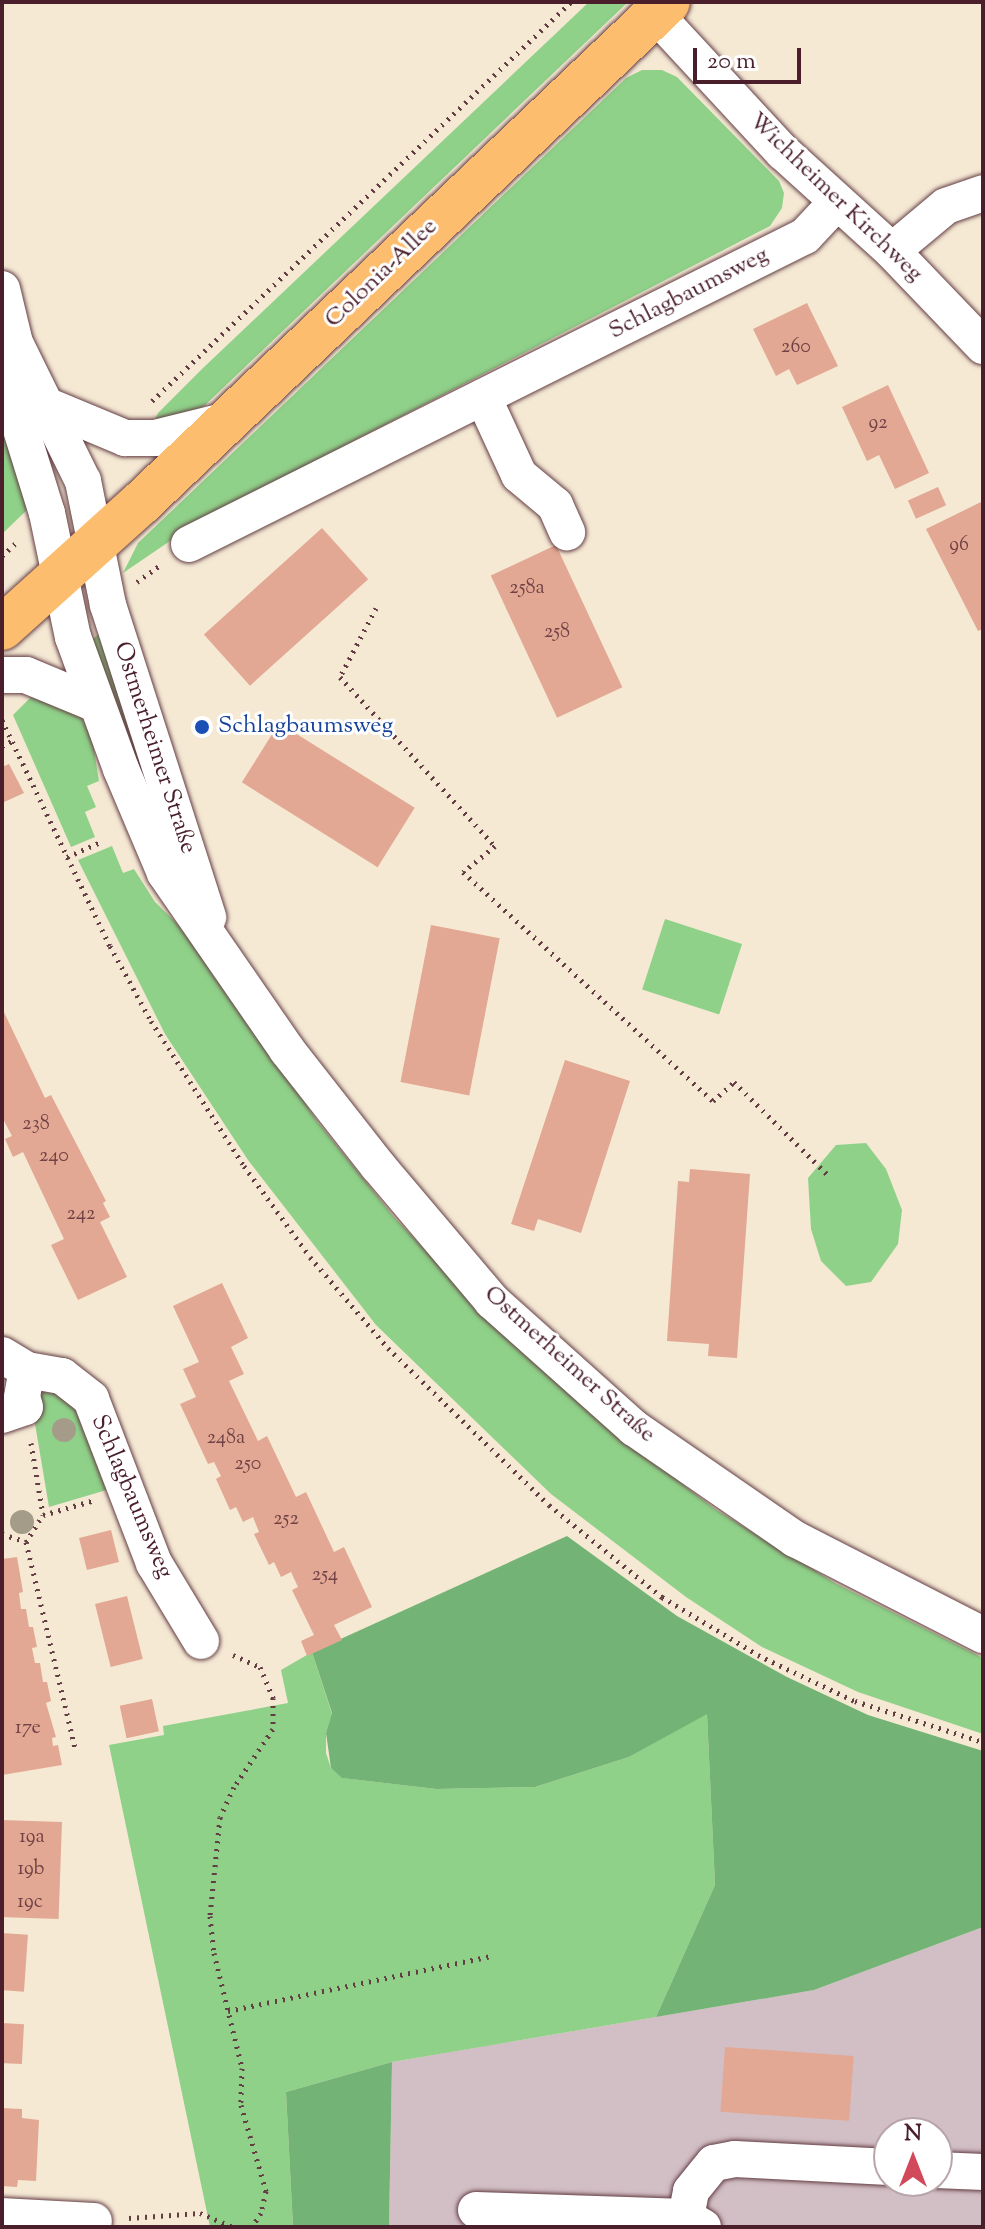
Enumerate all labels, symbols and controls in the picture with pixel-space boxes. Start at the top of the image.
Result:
scale bar [697,32,805,82]
text: 20 m [707,45,756,79]
street label: Wichheimer Kirchweg [742,107,928,289]
street label: Colonia-Allee [320,213,444,335]
street label: Schlagbaumsweg [604,241,774,347]
house number: 260 [781,335,811,359]
house number: 92 [868,411,888,435]
house number: 96 [949,533,969,557]
house number: 258a [509,576,545,600]
house number: 258 [544,620,570,644]
street label: Ostmerheimer Straße [106,638,202,858]
place label: Schlagbaumsweg [218,713,393,741]
marker: Schlagbaumsweg [193,718,211,736]
house number: 238 [22,1112,50,1136]
house number: 240 [39,1144,69,1168]
house number: 242 [67,1202,95,1226]
street label: Ostmerheimer Straße [477,1280,661,1450]
street label: Schlagbaumsweg [84,1411,178,1583]
house number: 248a [207,1426,245,1450]
house number: 250 [235,1452,261,1476]
house number: 252 [273,1507,299,1531]
house number: 254 [312,1563,338,1587]
house number: 17e [15,1716,41,1740]
house number: 19a [19,1825,45,1849]
house number: 19b [17,1857,45,1881]
house number: 19c [17,1890,43,1914]
north arrow [873,2117,953,2197]
text: N [904,2119,922,2151]

